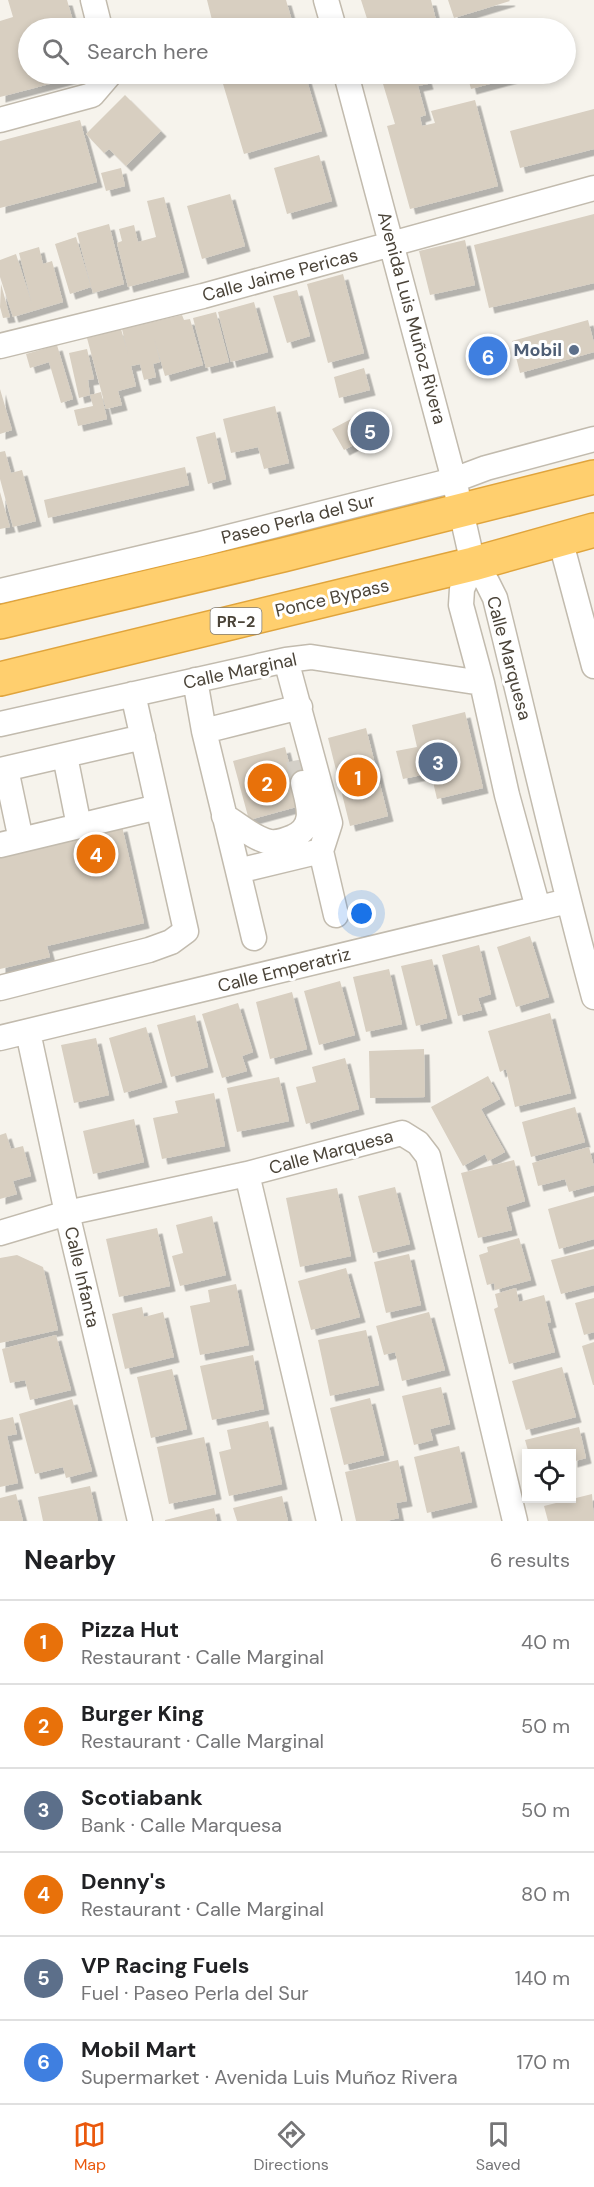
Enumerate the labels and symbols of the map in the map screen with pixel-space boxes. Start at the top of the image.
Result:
street label: Avenida Luis Muñoz Rivera [372,209,452,427]
street label: Calle Jaime Pericas [200,243,360,307]
pin: 6 [468,334,508,378]
place label: Mobil [514,338,562,362]
marker: Mobil [567,343,581,357]
pin: 5 [350,408,389,454]
street label: Paseo Perla del Sur [219,488,378,550]
street label: Ponce Bypass [273,573,391,623]
street label: Calle Marquesa [481,593,537,723]
road number: PR-2 [210,608,262,634]
street label: Calle Marginal [181,647,299,695]
pin: 3 [418,740,458,784]
pin: 1 [338,754,378,800]
pin: 2 [248,760,286,806]
pin: 4 [76,832,116,876]
your location [347,899,376,928]
street label: Calle Emperatriz [215,942,353,998]
street label: Calle Marquesa [266,1124,396,1180]
street label: Calle Infanta [59,1224,105,1330]

